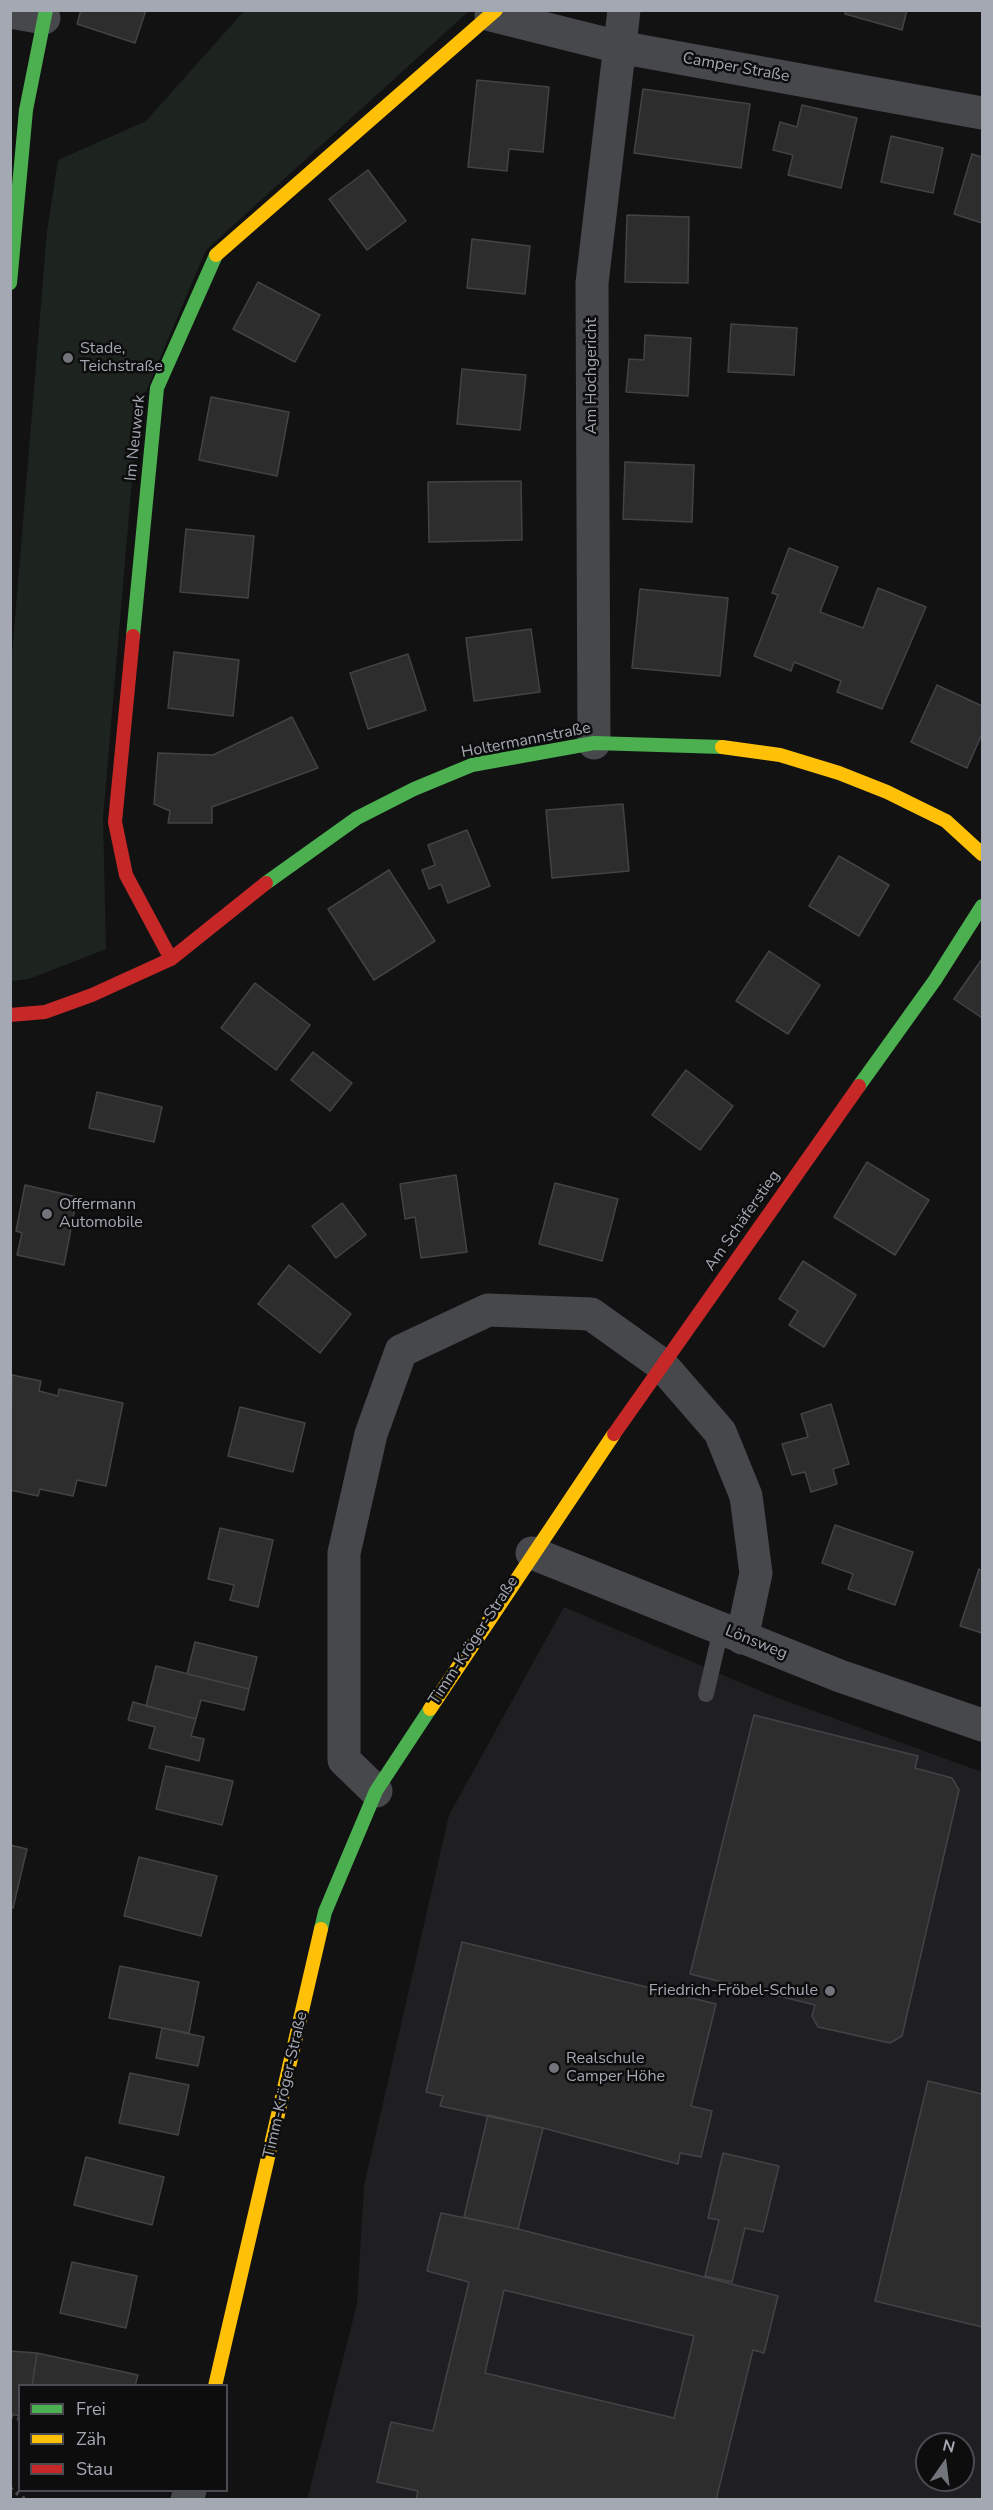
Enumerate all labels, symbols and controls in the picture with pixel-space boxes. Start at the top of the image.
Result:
street label: Camper Straße [681,49,791,87]
street label: Am Hochgericht [582,318,602,434]
place label: Stade, Teichstraße [80,339,163,377]
marker: Stade, Teichstraße [61,351,75,365]
street label: Im Neuwerk [122,394,150,482]
street label: Holtermannstraße [460,719,592,763]
street label: Am Schäferstieg [701,1167,785,1275]
place label: Offermann Automobile [59,1195,143,1233]
marker: Offermann Automobile [40,1207,54,1221]
street label: Timm-Kröger-Straße [425,1573,523,1709]
street label: Lönsweg [722,1622,790,1664]
place label: Friedrich-Fröbel-Schule [649,1981,818,2001]
marker: Friedrich-Fröbel-Schule [823,1984,837,1998]
street label: Timm-Kröger-Straße [260,2010,312,2160]
place label: Realschule Camper Höhe [566,2049,665,2087]
marker: Realschule Camper Höhe [547,2061,561,2075]
legend [18,2384,228,2492]
text: Frei [76,2397,106,2421]
text: Zäh [76,2427,106,2451]
north arrow [915,2432,975,2492]
text: N [940,2434,957,2459]
text: Stau [76,2457,113,2481]

